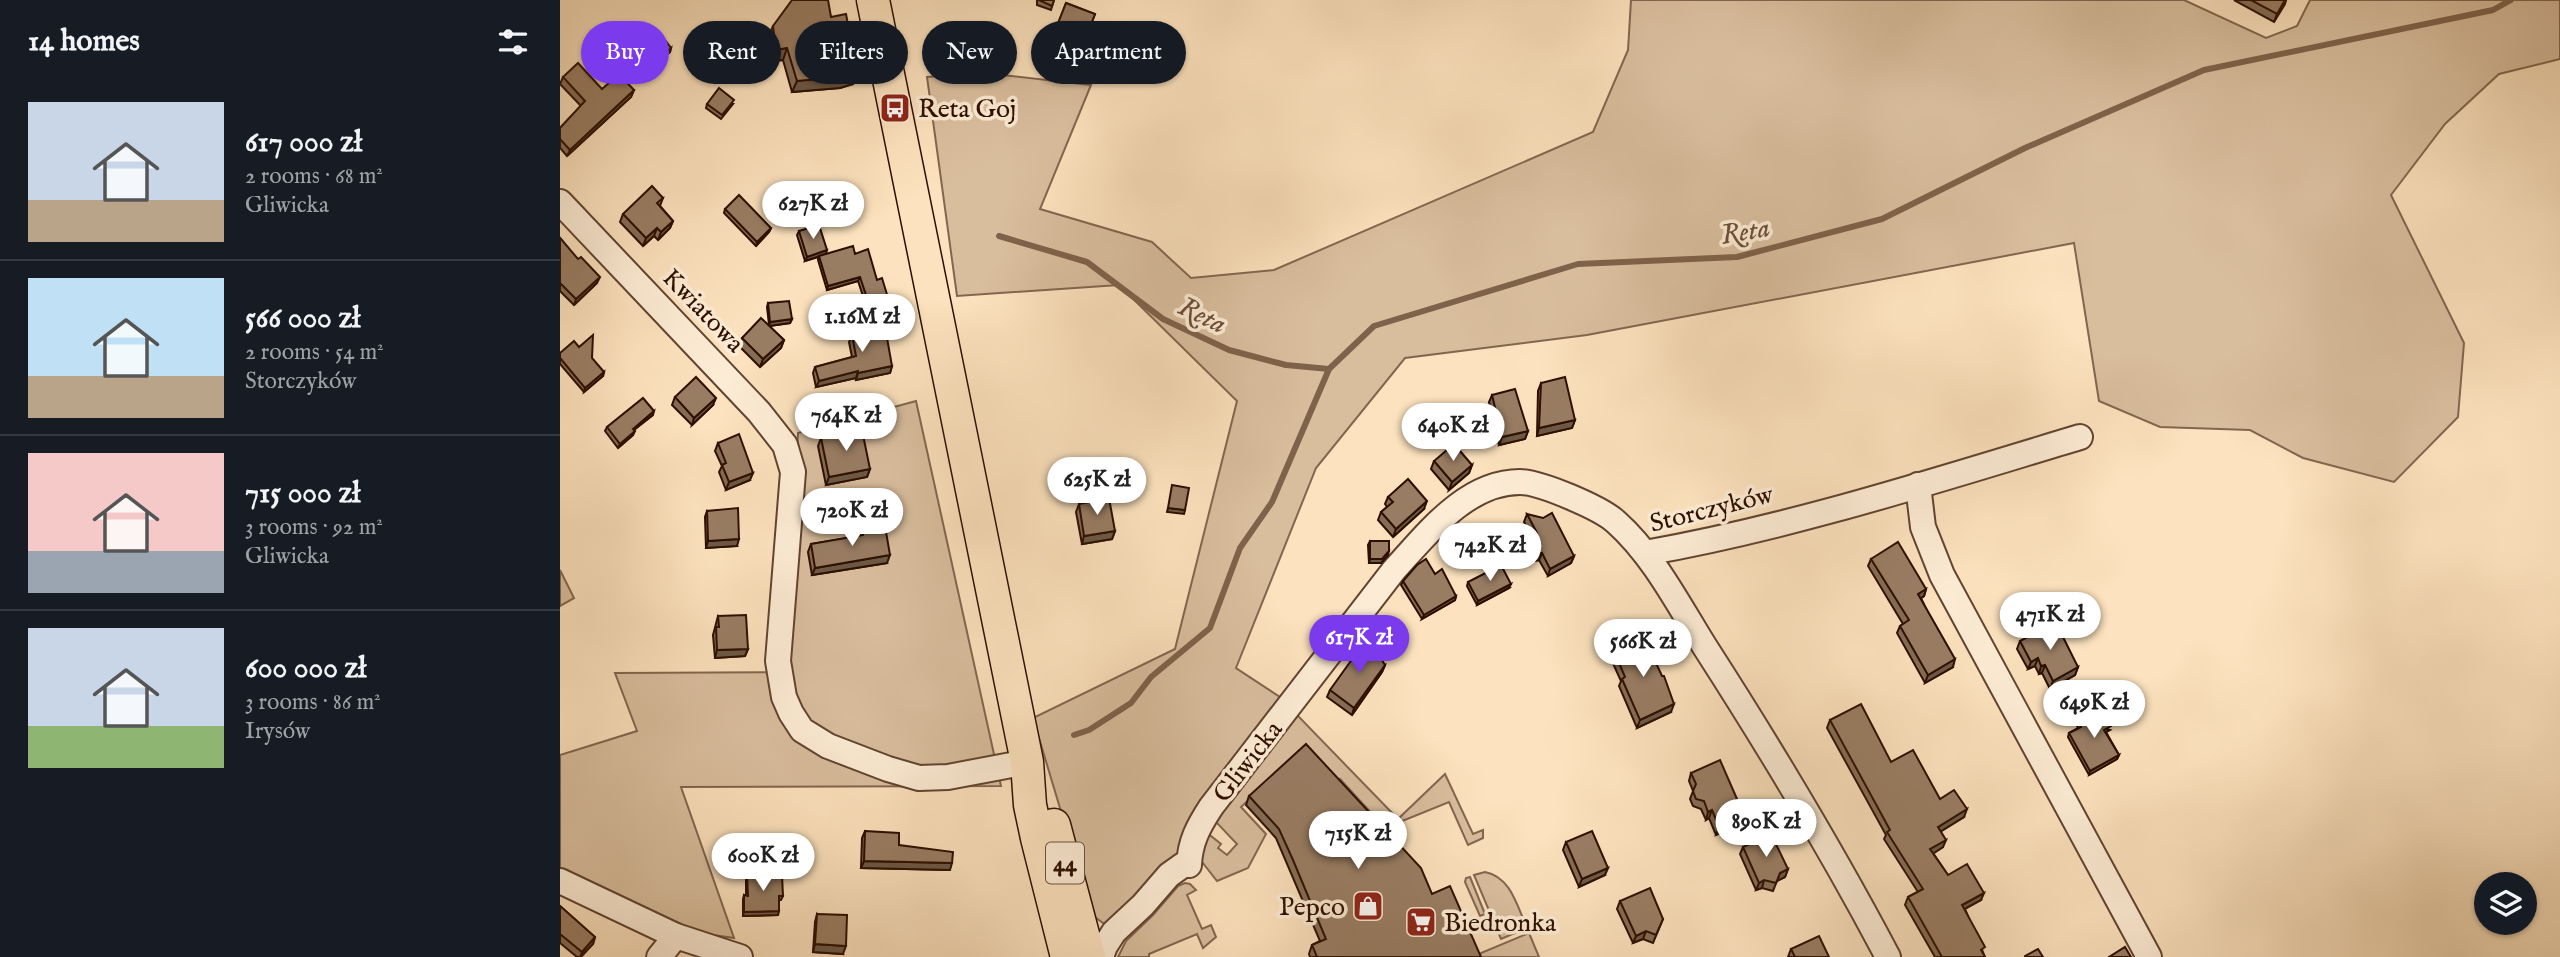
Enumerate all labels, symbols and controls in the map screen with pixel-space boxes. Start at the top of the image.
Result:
chip: Buy [581,21,669,84]
chip: Rent [683,21,781,84]
chip: Filters [795,21,908,84]
chip: New [922,21,1017,84]
chip: Apartment [1031,21,1186,84]
text: 14 homes [28,23,140,61]
icon: filters [494,23,532,61]
bus stop icon: Reta Goj [878,91,912,125]
place label: Reta Goj [918,93,1016,126]
text: 617 000 zł [245,124,362,162]
icon: home [84,130,168,214]
text: 2 rooms · 68 m² [245,162,383,191]
pin: 627K zł [748,182,878,241]
text: 627K zł [778,189,848,218]
text: Gliwicka [245,191,329,220]
water label: Reta [1718,211,1773,254]
street label: Kwiatowa [655,262,752,361]
water label: Reta [1172,290,1232,343]
pin: 1.16M zł [790,294,934,354]
text: 566 000 zł [245,300,361,338]
text: 1.16M zł [824,302,900,331]
icon: home [84,306,168,390]
text: 2 rooms · 54 m² [245,338,384,367]
text: Storczyków [245,367,356,396]
pin: 764K zł [781,393,911,453]
text: 764K zł [811,401,881,430]
pin: 640K zł [1388,404,1518,463]
text: 640K zł [1418,411,1488,440]
pin: 625K zł [1032,458,1162,517]
text: 625K zł [1063,465,1131,494]
text: 715 000 zł [245,475,361,513]
street label: Storczyków [1646,478,1777,541]
icon: home [84,481,168,565]
pin: 720K zł [787,489,917,548]
text: 720K zł [816,496,888,525]
text: 3 rooms · 92 m² [245,513,383,542]
pin: 742K zł [1425,524,1555,583]
text: 742K zł [1454,531,1526,560]
text: Gliwicka [245,542,329,571]
pin: 471K zł [1985,592,2115,652]
text: 471K zł [2016,600,2084,629]
pin: 617K zł [1294,616,1424,675]
pin: 566K zł [1578,620,1708,679]
text: 617K zł [1325,623,1393,652]
text: 566K zł [1610,627,1676,656]
text: 600 000 zł [245,650,367,688]
icon: home [84,656,168,740]
pin: 649K zł [2029,680,2159,740]
text: 3 rooms · 86 m² [245,688,381,717]
text: 649K zł [2059,688,2129,717]
street label: Gliwicka [1206,714,1291,809]
text: Irysów [245,717,310,746]
pin: 890K zł [1701,800,1831,859]
text: 890K zł [1732,807,1800,836]
pin: 715K zł [1293,812,1423,871]
text: 715K zł [1325,819,1391,848]
pin: 600K zł [698,834,828,893]
text: 600K zł [728,841,798,870]
road number: 44 [1046,842,1084,884]
map controls [2474,872,2537,935]
button: layers [2474,872,2537,935]
shop icon: Pepco [1351,889,1385,923]
place label: Pepco [1279,891,1345,924]
supermarket icon: Biedronka [1404,905,1438,939]
place label: Biedronka [1444,907,1557,940]

